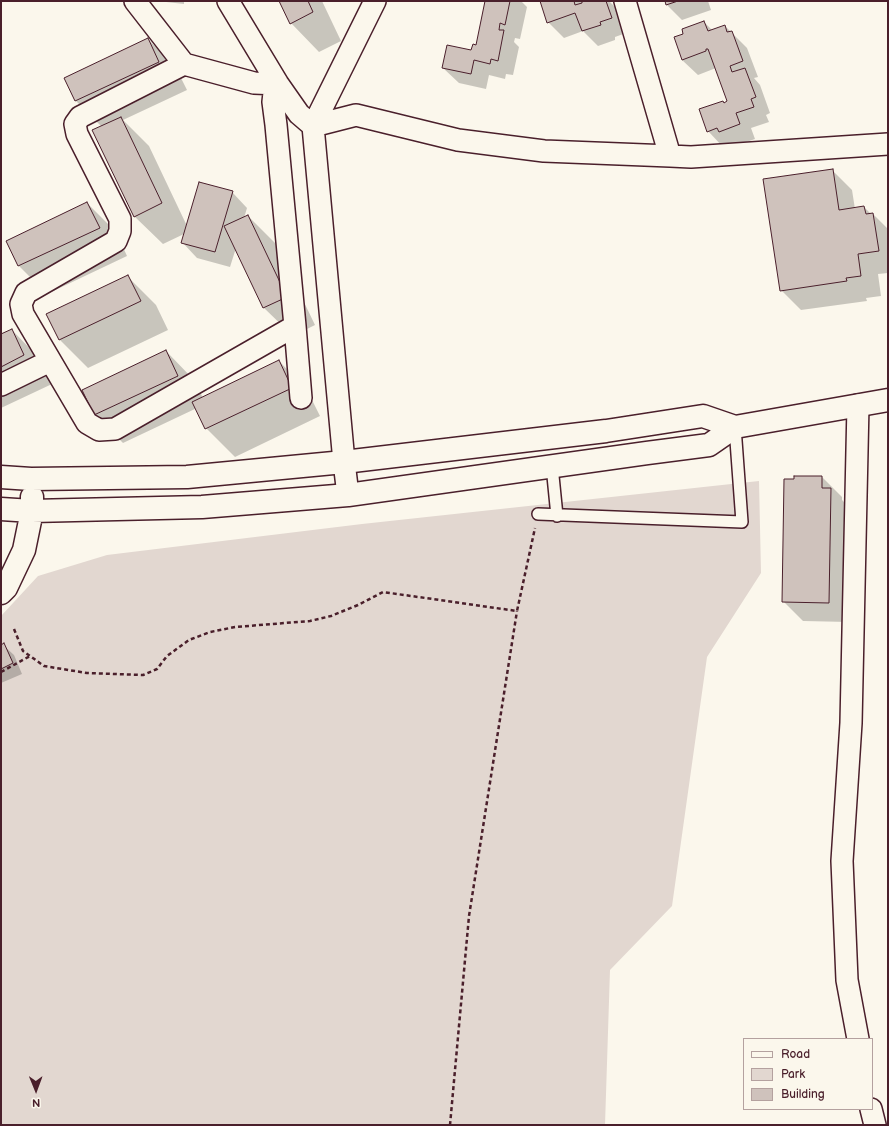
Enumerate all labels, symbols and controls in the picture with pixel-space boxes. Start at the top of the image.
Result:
legend [743,1038,873,1110]
text: Road [781,1047,810,1062]
text: Park [781,1067,805,1082]
north arrow [16,1070,56,1110]
text: Building [781,1087,825,1102]
text: N [32,1096,40,1109]

